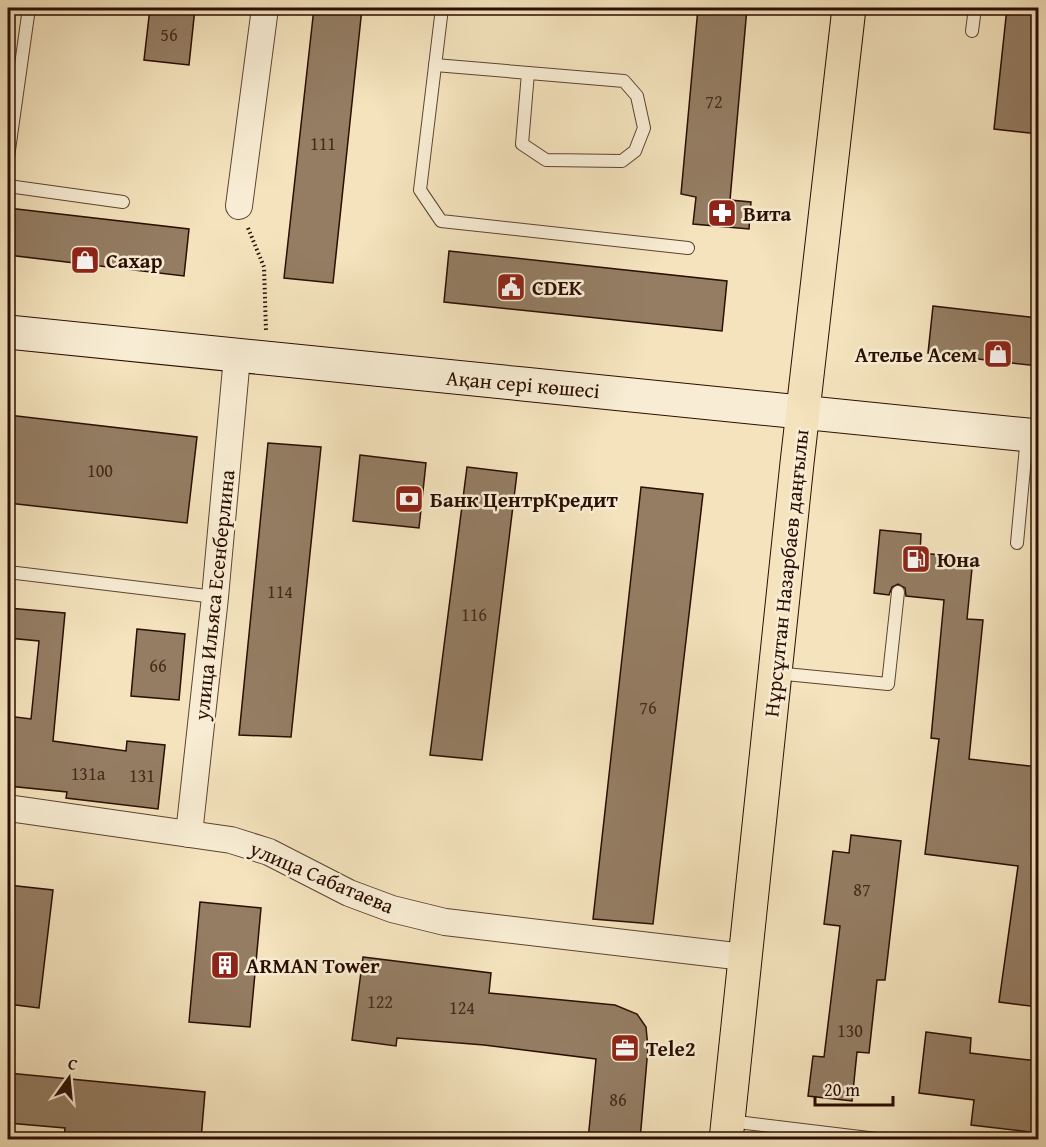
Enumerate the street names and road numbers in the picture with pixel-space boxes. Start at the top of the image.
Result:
street label: Ақан сері көшесі [445,362,601,406]
street label: Нұрсұлтан Назарбаев даңғылы [755,427,817,718]
street label: улица Ильяса Есенберлина [185,468,243,723]
street label: улица Сабатаева [244,832,399,921]

